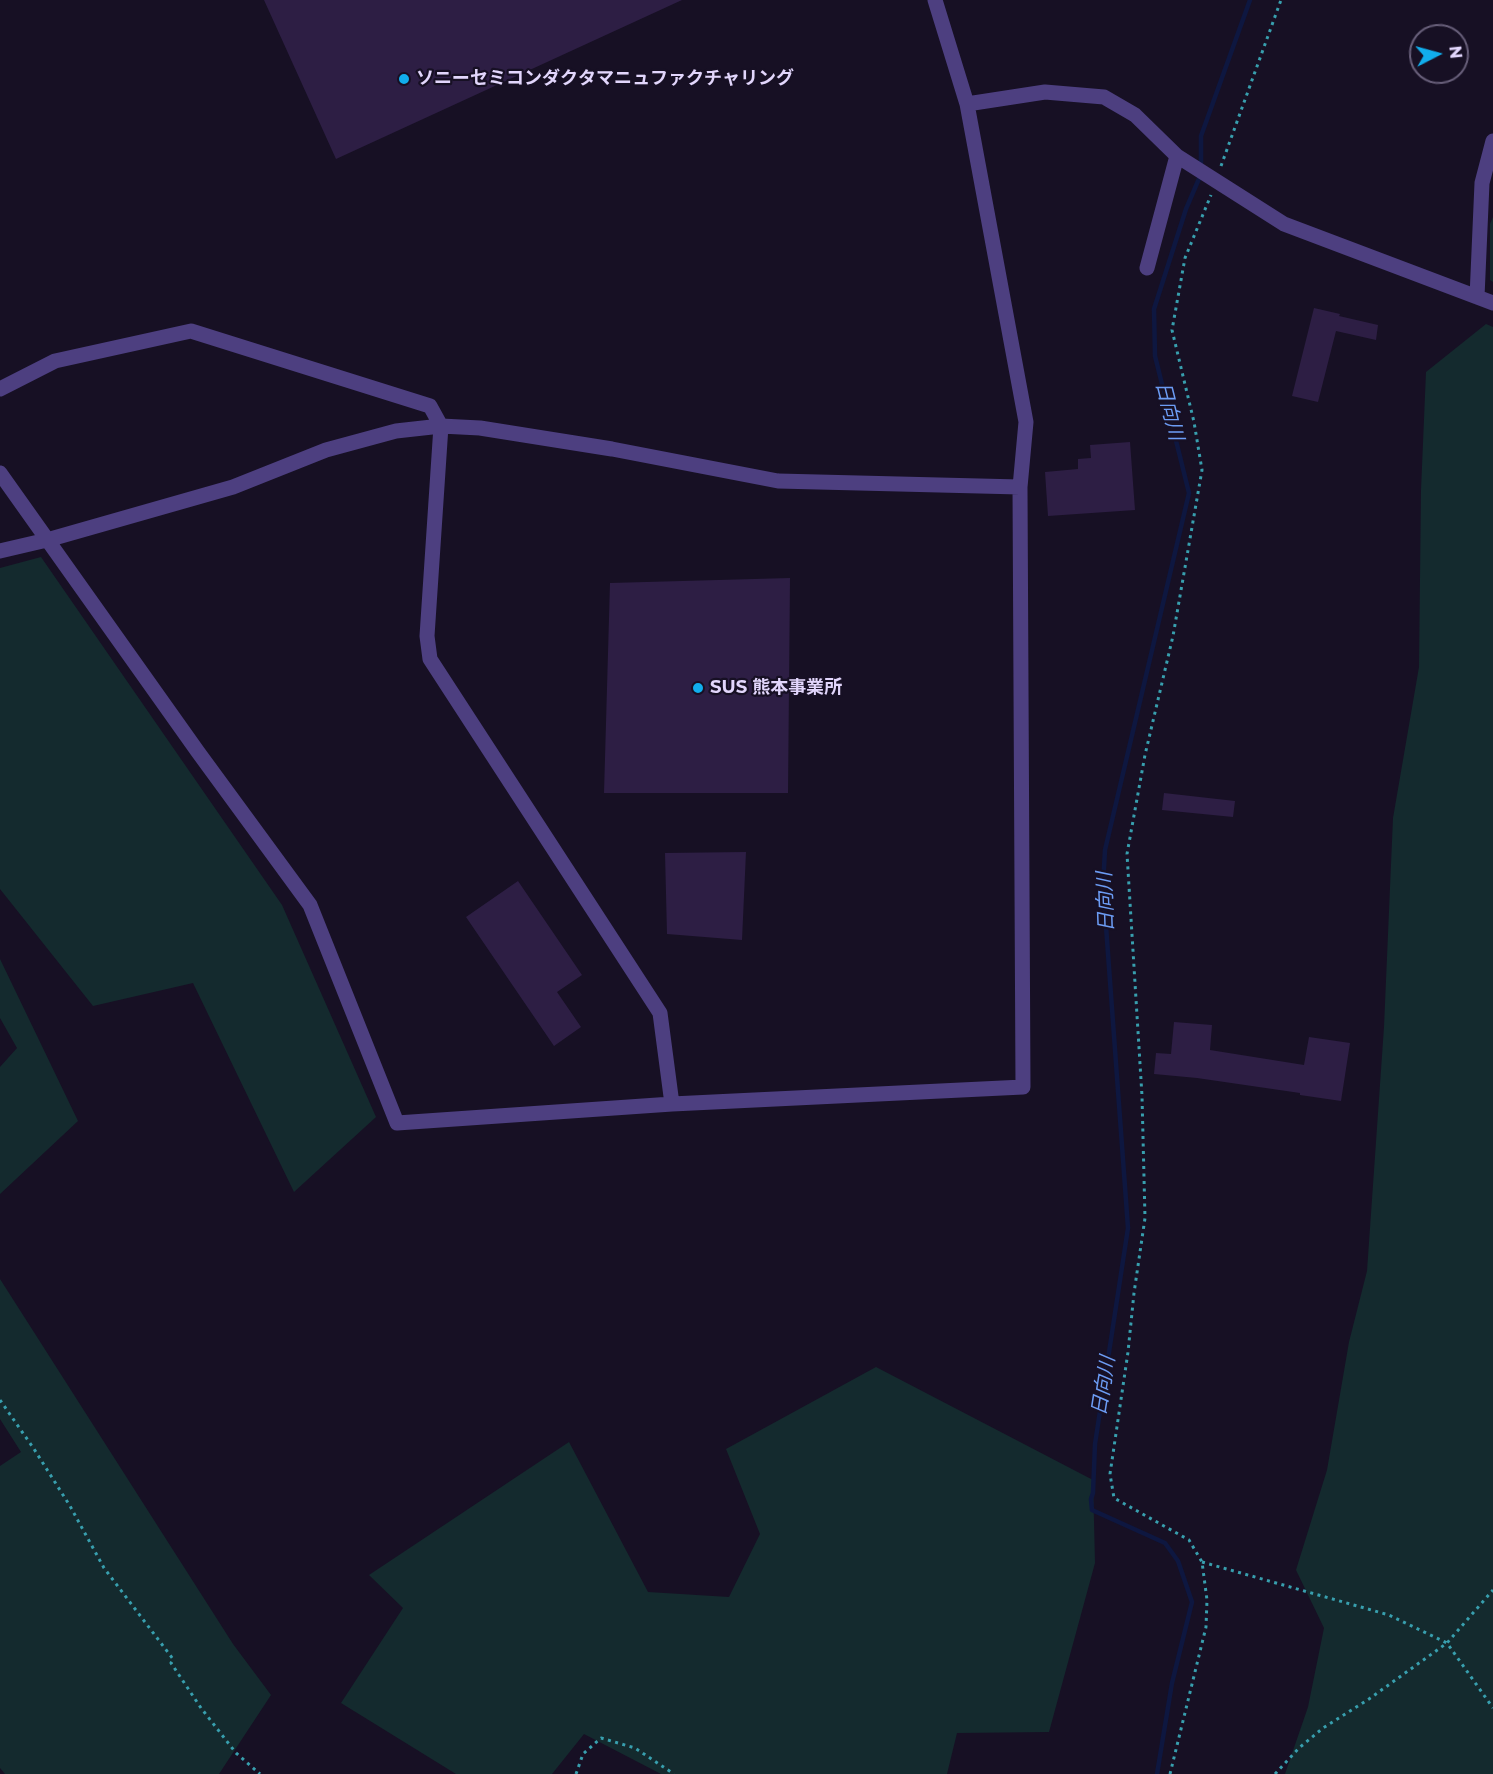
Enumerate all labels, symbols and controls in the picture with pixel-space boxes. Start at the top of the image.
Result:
north arrow [1409,24,1469,84]
text: N [1445,45,1466,60]
place label: ソニーセミコンダクタマニュファクチャリング [416,68,794,90]
marker: ソニーセミコンダクタマニュファクチャリング [397,72,411,86]
water label: 日向川 [1150,379,1188,443]
place label: SUS 熊本事業所 [710,677,842,699]
marker: SUS 熊本事業所 [691,681,705,695]
water label: 日向川 [1093,872,1119,932]
water label: 日向川 [1087,1354,1121,1418]

